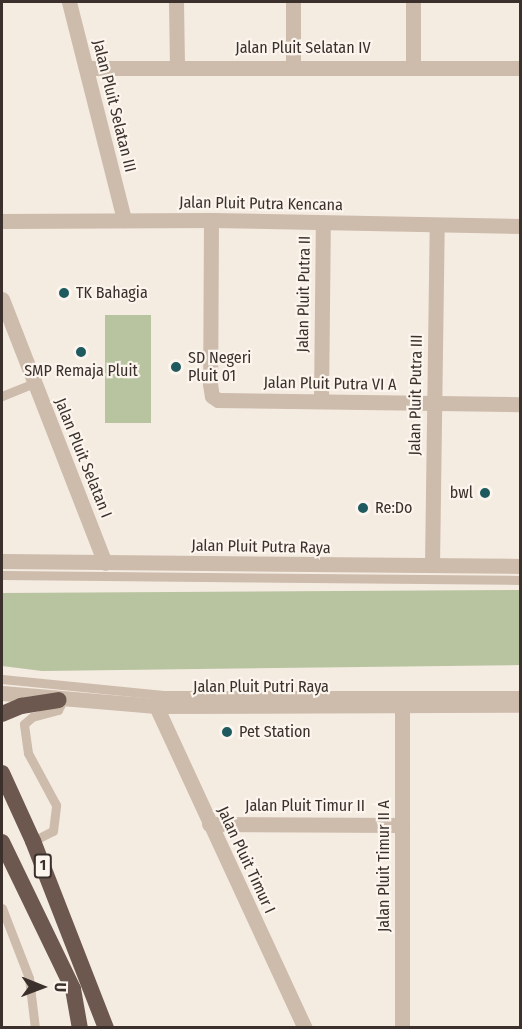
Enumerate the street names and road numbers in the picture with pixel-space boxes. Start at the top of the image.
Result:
street label: Jalan Pluit Selatan III [88,38,140,174]
street label: Jalan Pluit Selatan IV [235,38,371,58]
street label: Jalan Pluit Putra Kencana [179,193,343,215]
street label: Jalan Pluit Putra II [293,235,315,353]
street label: Jalan Pluit Putra III [405,334,427,456]
street label: Jalan Pluit Putra VI A [263,373,397,395]
street label: Jalan Pluit Selatan I [50,395,116,521]
street label: Jalan Pluit Putra Raya [191,536,331,558]
street label: Jalan Pluit Putri Raya [193,677,329,697]
street label: Jalan Pluit Timur II [245,796,365,816]
street label: Jalan Pluit Timur II A [374,800,394,932]
street label: Jalan Pluit Timur I [213,804,279,916]
road number: 1 [32,854,54,878]

